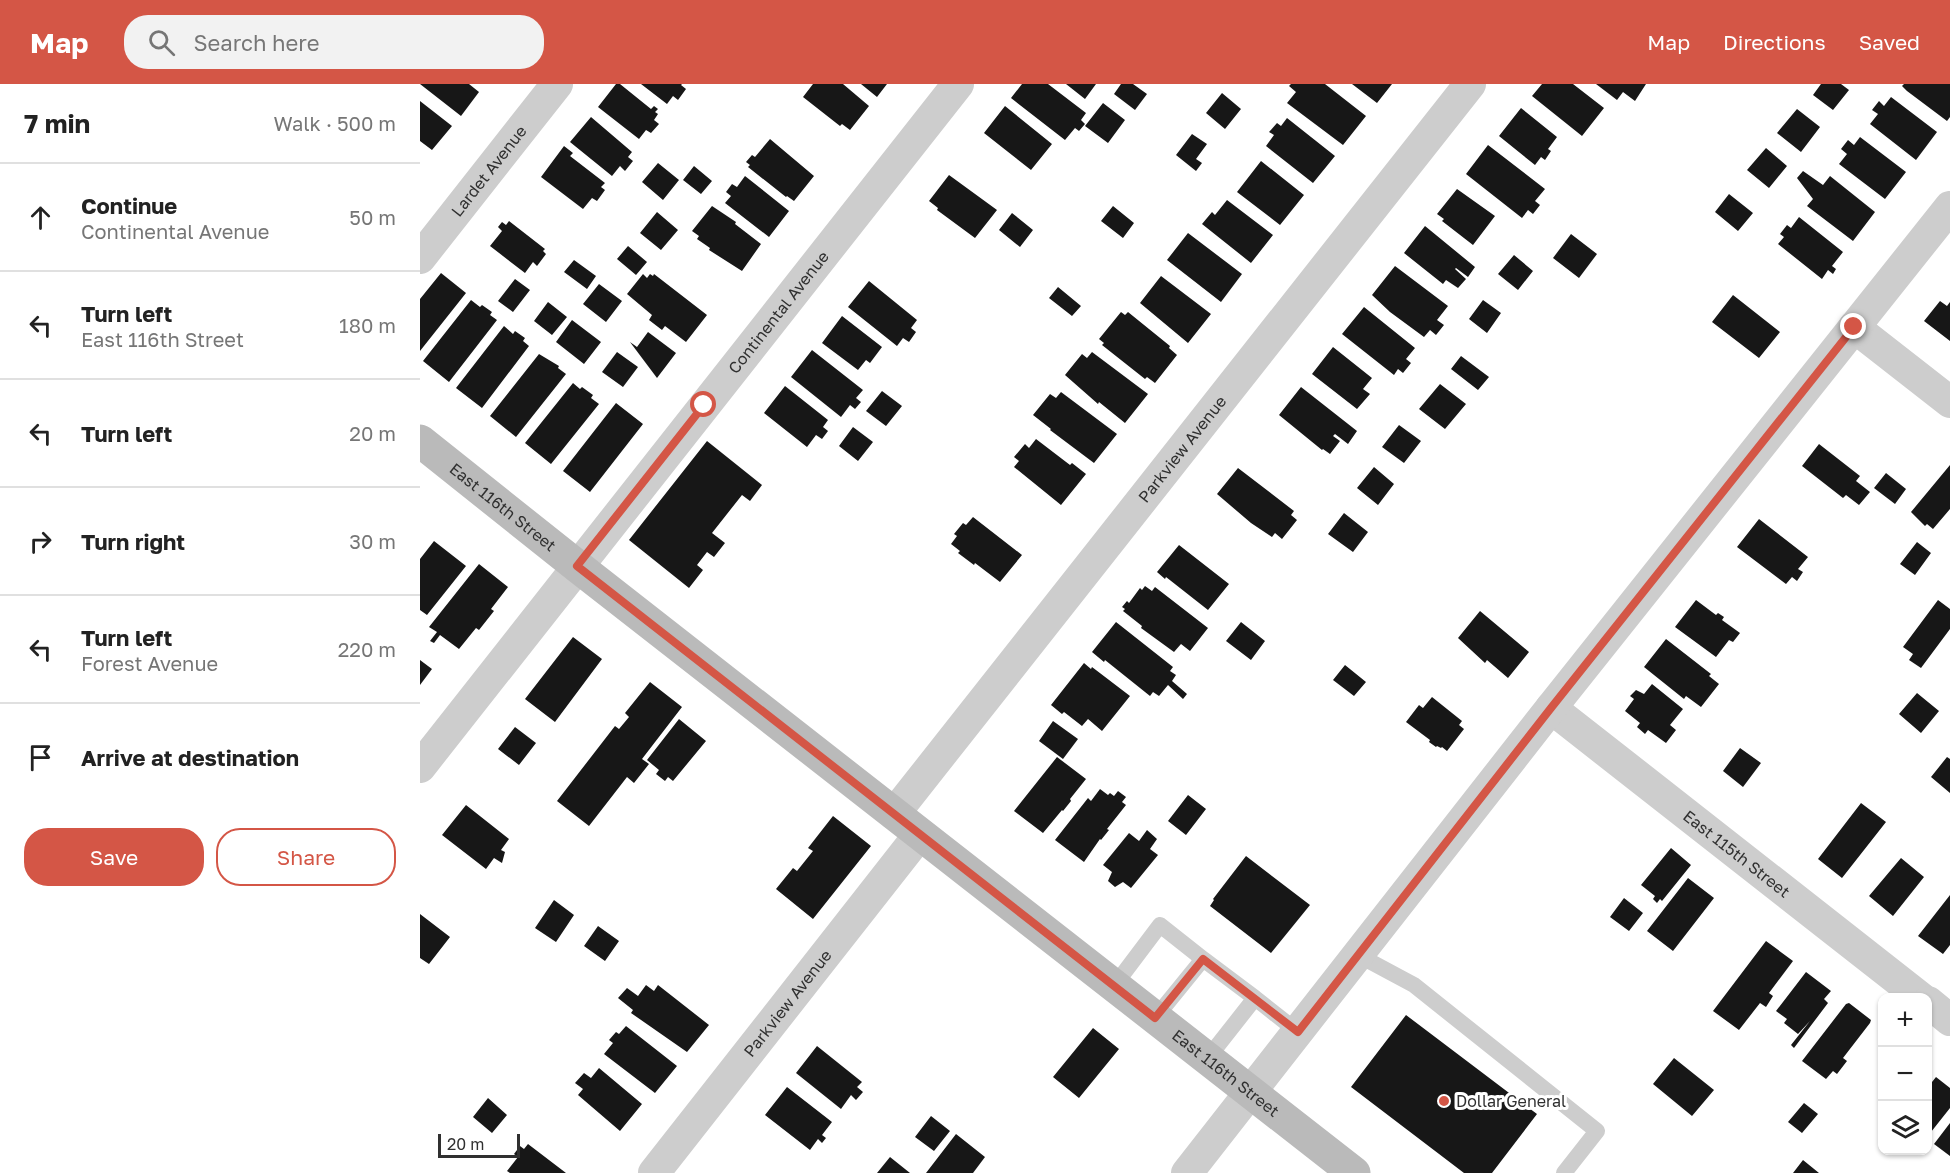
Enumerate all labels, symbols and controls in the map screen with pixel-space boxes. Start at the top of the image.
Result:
search box [124,15,544,69]
text: Map [30,26,88,59]
icon: search [145,26,178,59]
text: Search here [193,29,319,56]
text: Map [1647,29,1690,55]
text: Directions [1723,29,1826,55]
text: Saved [1859,29,1920,55]
text: 7 min [24,108,90,139]
text: Walk · 500 m [274,111,396,135]
street label: Lardet Avenue [447,121,531,220]
text: Continue [81,192,177,219]
icon: ahead [24,201,57,234]
text: 50 m [349,205,396,229]
text: Continental Avenue [81,219,269,243]
street label: Continental Avenue [724,247,833,378]
text: Turn left [81,300,172,327]
icon: left [24,309,57,342]
text: 180 m [339,313,396,337]
route end [1840,313,1866,339]
text: East 116th Street [81,327,244,351]
route start [690,391,716,417]
street label: Parkview Avenue [1134,391,1230,506]
icon: left [24,417,57,450]
text: Turn left [81,420,172,447]
text: 20 m [349,421,396,445]
street label: East 116th Street [446,459,560,555]
icon: right [24,525,57,558]
text: Turn right [81,528,185,555]
text: 30 m [349,529,396,553]
text: Turn left [81,624,172,651]
icon: left [24,633,57,666]
text: 220 m [338,637,396,661]
text: Forest Avenue [81,651,218,675]
icon: arrive [24,741,57,774]
text: Arrive at destination [81,744,299,771]
street label: East 115th Street [1679,806,1794,902]
button: Save [24,828,204,886]
button: Share [216,828,396,886]
street label: Parkview Avenue [739,945,836,1061]
map controls [1878,993,1932,1155]
button: + [1878,993,1932,1047]
street label: East 116th Street [1168,1025,1283,1121]
button: − [1878,1047,1932,1101]
place label: Dollar General [1456,1091,1566,1111]
marker: Dollar General [1437,1094,1451,1108]
button: layers [1878,1101,1932,1155]
scale bar [438,1131,520,1158]
text: 20 m [447,1134,484,1154]

